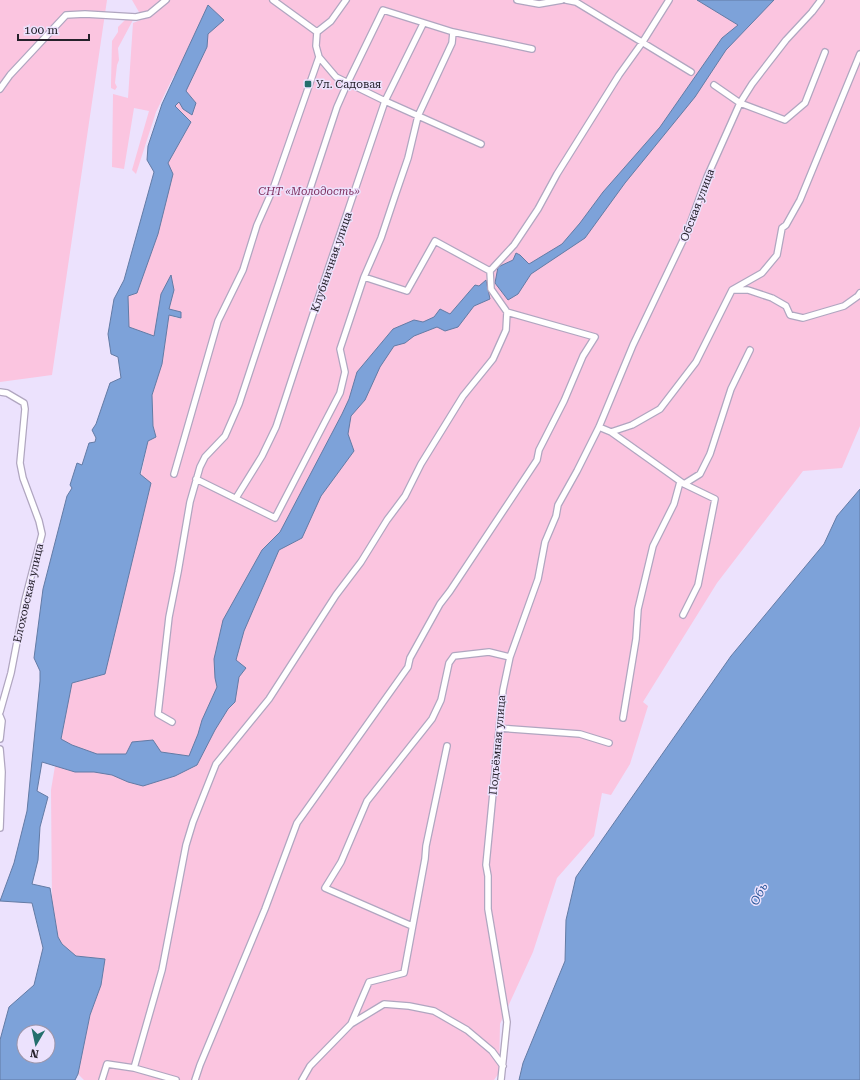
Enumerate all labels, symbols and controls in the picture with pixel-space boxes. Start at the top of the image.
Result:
scale bar [18,16,89,42]
text: 100 m [24,23,58,37]
place label: Ул. Садовая [316,78,381,91]
marker: Ул. Садовая [303,79,313,89]
street label: Обская улица [678,167,717,243]
park label: СНТ «Молодость» [258,185,360,198]
street label: Клубничная улица [308,210,355,314]
street label: Елоховская улица [11,542,46,644]
street label: Подъёмная улица [487,694,508,796]
water label: Обь [747,880,771,908]
north arrow [16,1024,56,1064]
text: N [29,1046,40,1060]

